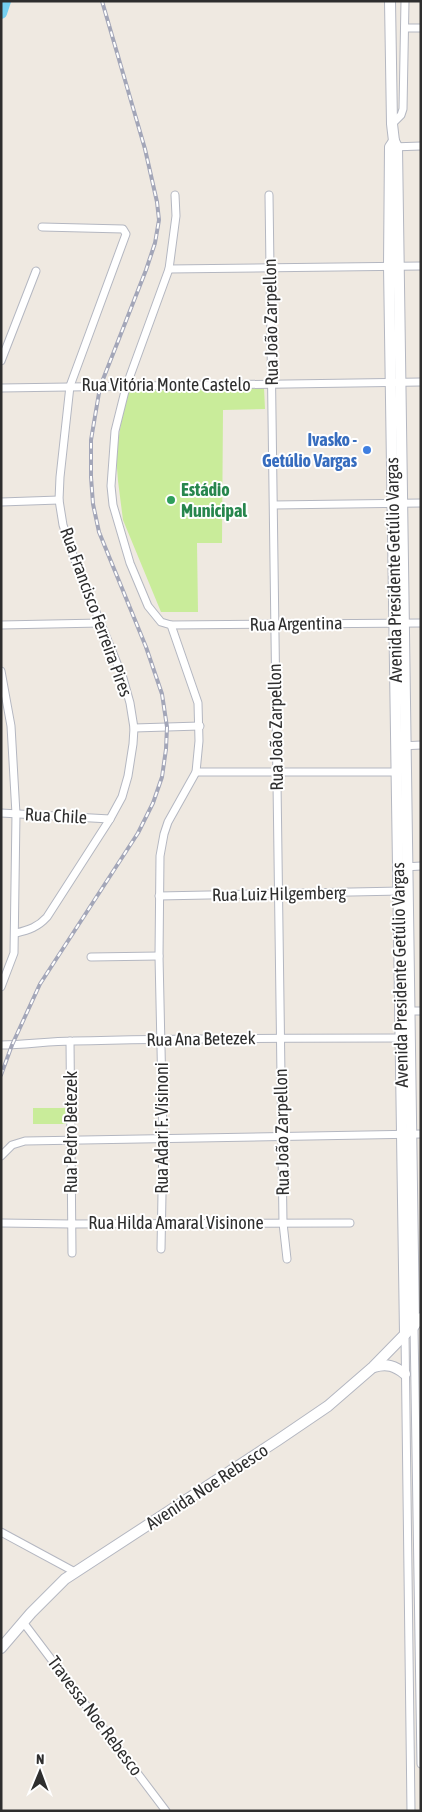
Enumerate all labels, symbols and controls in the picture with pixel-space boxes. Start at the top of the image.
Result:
street label: Rua João Zarpellon [259,258,282,386]
street label: Rua Vitória Monte Castelo [81,374,251,395]
place label: Ivasko - Getúlio Vargas [262,429,358,471]
marker: Ivasko - Getúlio Vargas [361,444,373,456]
street label: Avenida Presidente Getúlio Vargas [381,457,406,683]
place label: Estádio Municipal [181,479,247,521]
marker: Estádio Municipal [165,494,177,506]
street label: Rua Francisco Ferreira Pires [56,524,137,699]
street label: Rua Argentina [249,612,343,635]
street label: Rua João Zarpellon [264,663,287,791]
street label: Rua Chile [24,803,88,828]
street label: Avenida Presidente Getúlio Vargas [387,862,412,1088]
street label: Rua Luiz Hilgemberg [212,882,346,905]
street label: Rua Ana Betezek [146,1027,256,1050]
street label: Rua Adari F. Visinoni [151,1062,172,1194]
street label: Rua João Zarpellon [270,1068,293,1196]
street label: Rua Pedro Betezek [60,1071,81,1193]
street label: Rua Hilda Amaral Visinone [88,1212,264,1233]
street label: Avenida Noe Rebesco [142,1439,272,1534]
street label: Travessa Noe Rebesco [44,1652,147,1780]
north arrow [15,1747,65,1797]
text: N [36,1751,44,1767]

